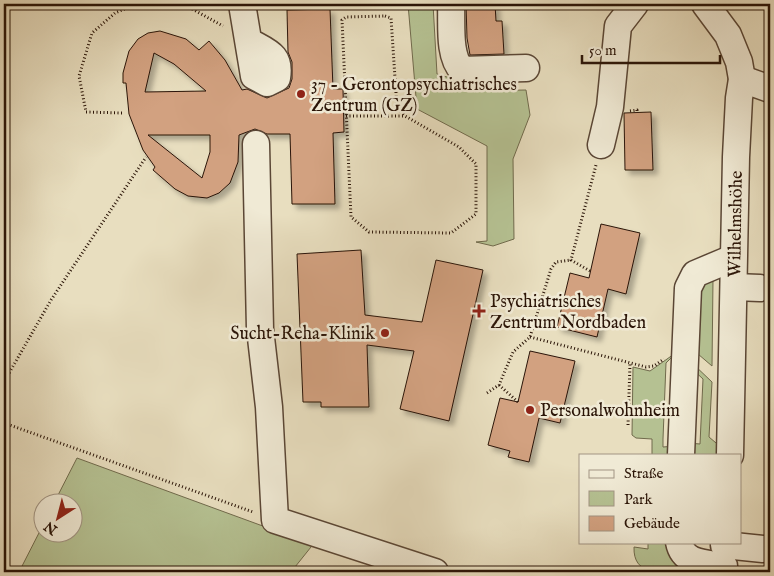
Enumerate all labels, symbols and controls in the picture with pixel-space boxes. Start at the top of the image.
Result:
scale bar [582,32,719,64]
text: 50 m [589,41,617,60]
place label: 37 - Gerontopsychiatrisches Zentrum (GZ) [311,74,517,118]
marker: 37 - Gerontopsychiatrisches Zentrum (GZ) [295,88,307,100]
street label: Wilhelmshöhe [724,170,749,278]
place label: Psychiatrisches Zentrum Nordbaden [490,291,647,335]
marker: Psychiatrisches Zentrum Nordbaden [472,304,486,318]
place label: Sucht-Reha-Klinik [230,323,375,346]
marker: Sucht-Reha-Klinik [379,327,391,339]
place label: Personalwohnheim [540,400,680,423]
marker: Personalwohnheim [524,404,536,416]
legend [579,454,742,544]
text: Straße [624,464,664,483]
text: Park [624,490,654,509]
north arrow [32,494,82,544]
text: Gebäude [624,514,680,533]
text: N [41,517,62,539]

